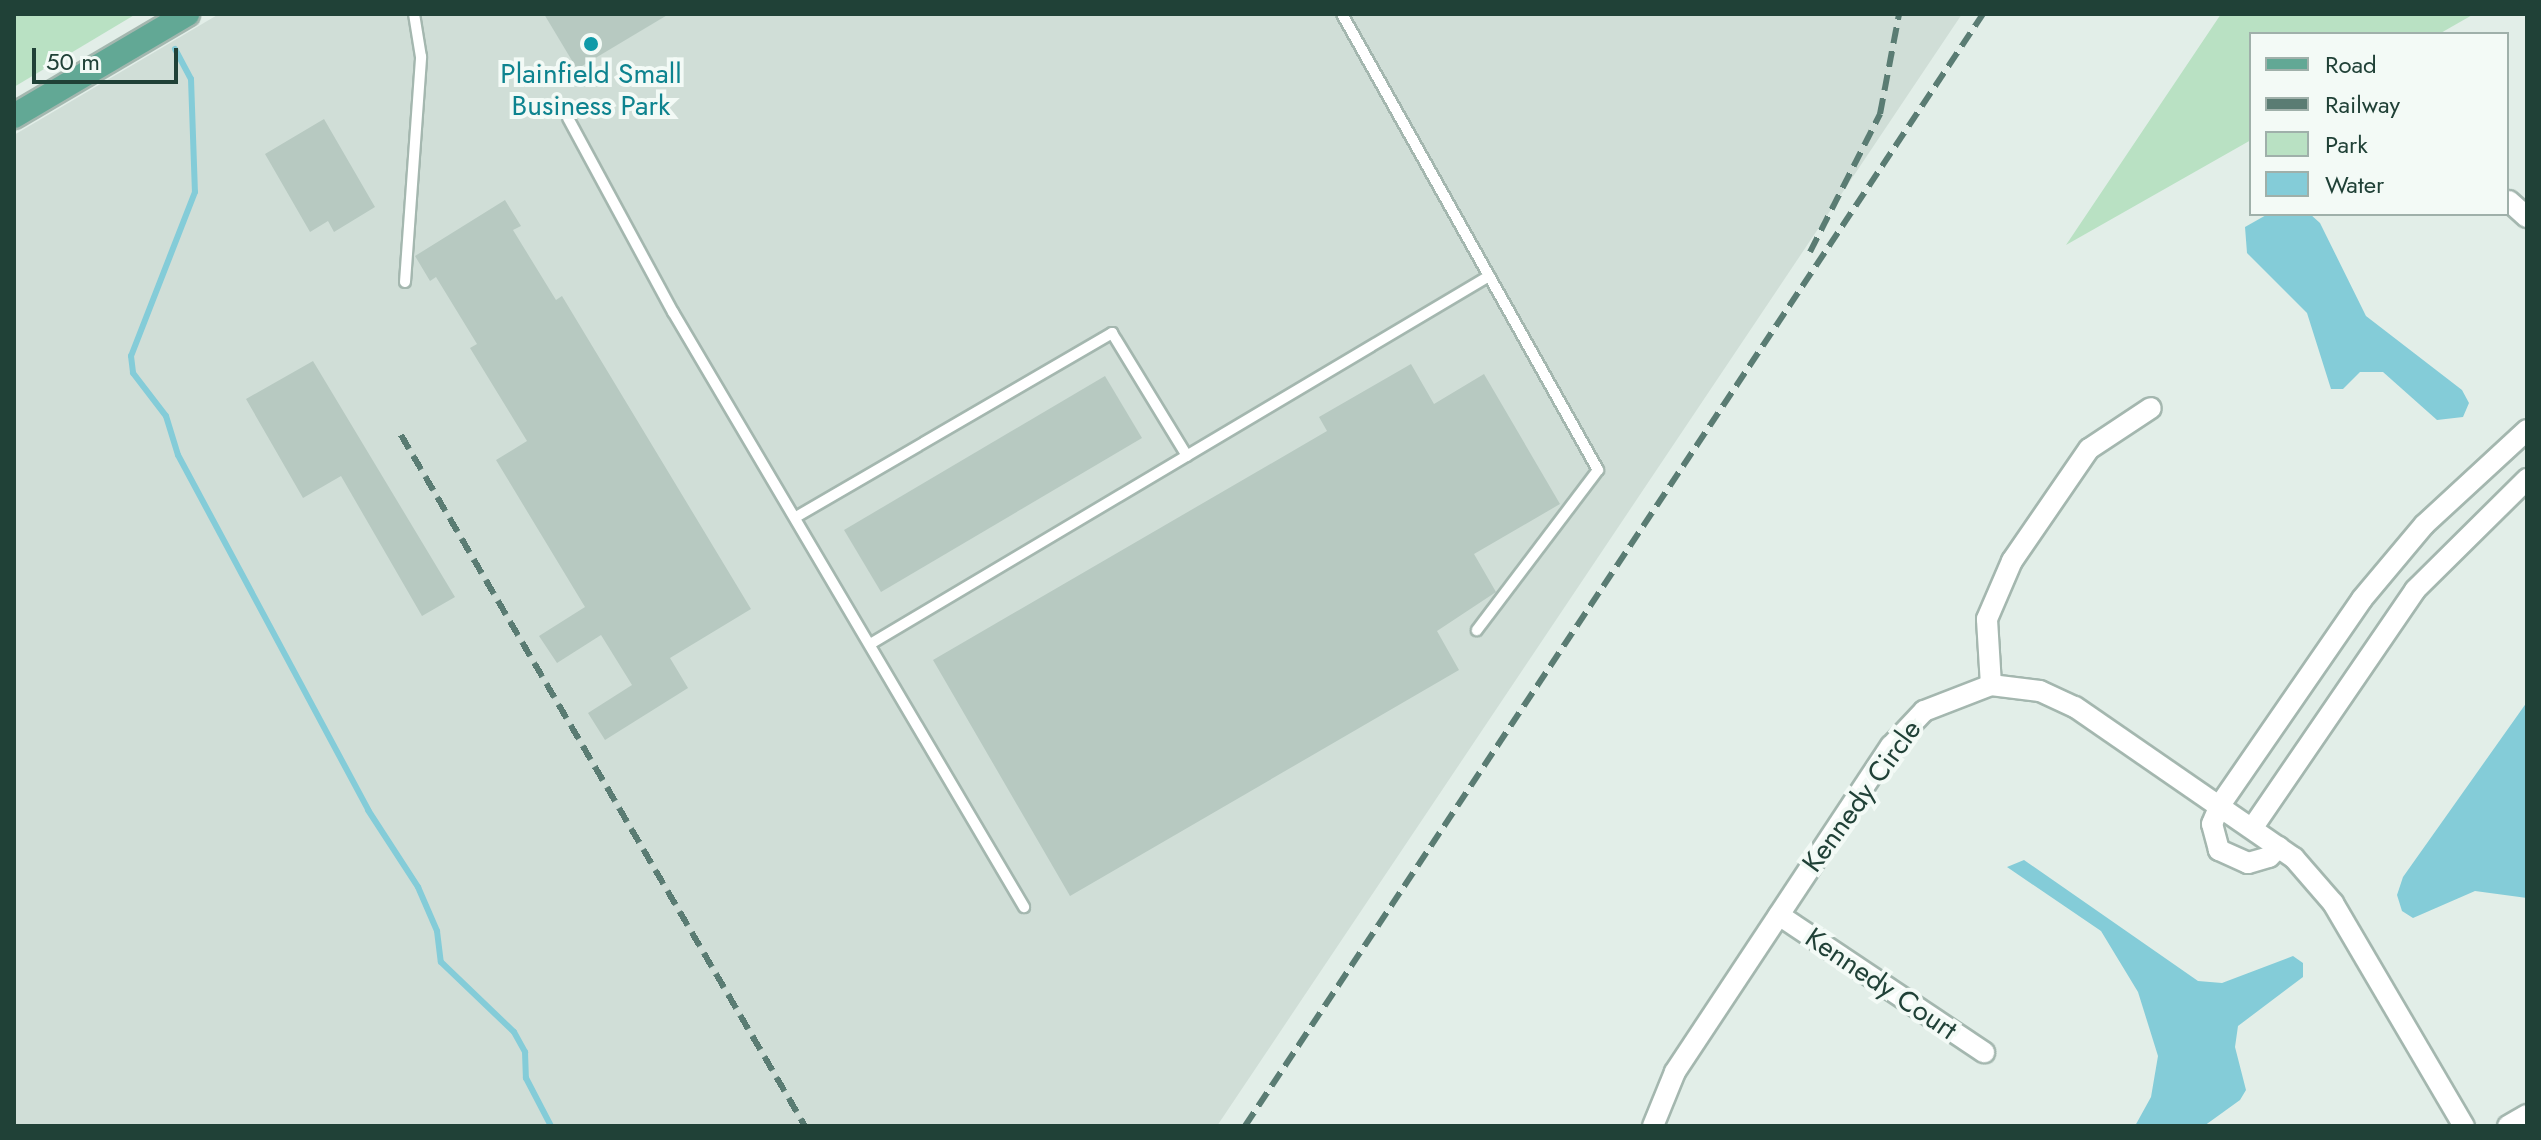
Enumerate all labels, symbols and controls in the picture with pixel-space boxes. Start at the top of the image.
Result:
scale bar [36,32,182,82]
legend [2249,32,2509,216]
marker: Plainfield Small Business Park [582,35,600,53]
text: 50 m [46,44,100,79]
text: Road [2325,47,2377,82]
place label: Plainfield Small Business Park [500,57,682,123]
text: Railway [2325,87,2400,122]
text: Park [2325,127,2368,162]
text: Water [2325,167,2384,202]
street label: Kennedy Circle [1796,713,1928,879]
street label: Kennedy Court [1799,921,1963,1047]

